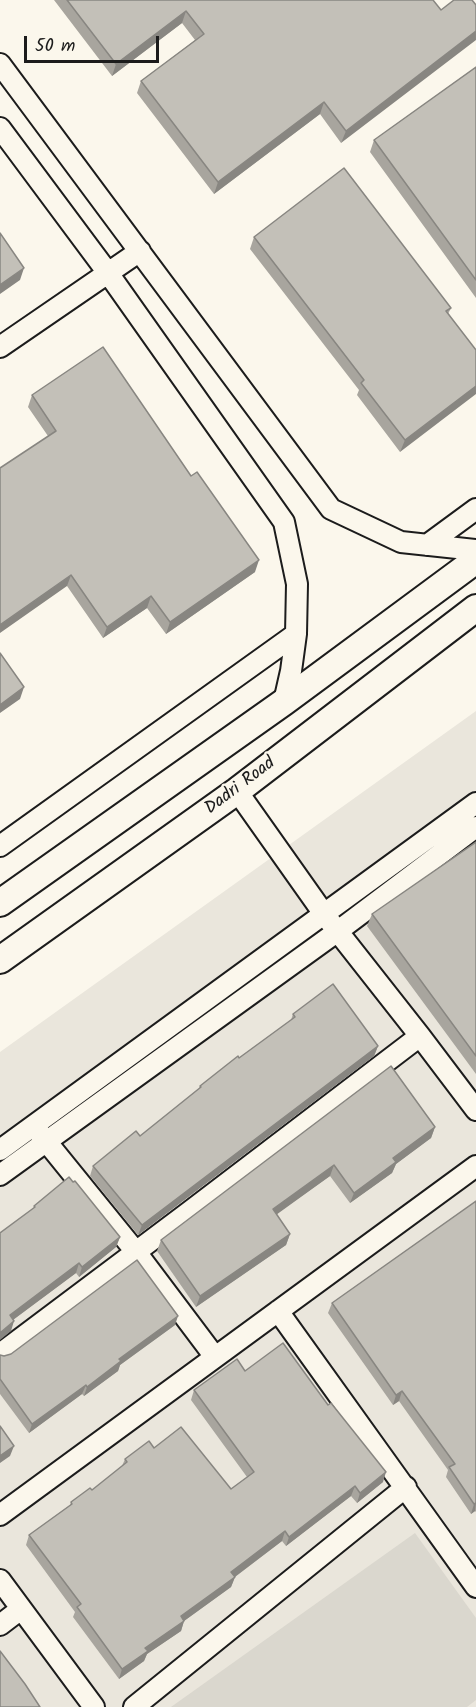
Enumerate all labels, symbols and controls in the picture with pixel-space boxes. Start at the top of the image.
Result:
scale bar [27,24,162,62]
text: 50 m [35,32,75,61]
street label: Dadri Road [202,754,280,820]

